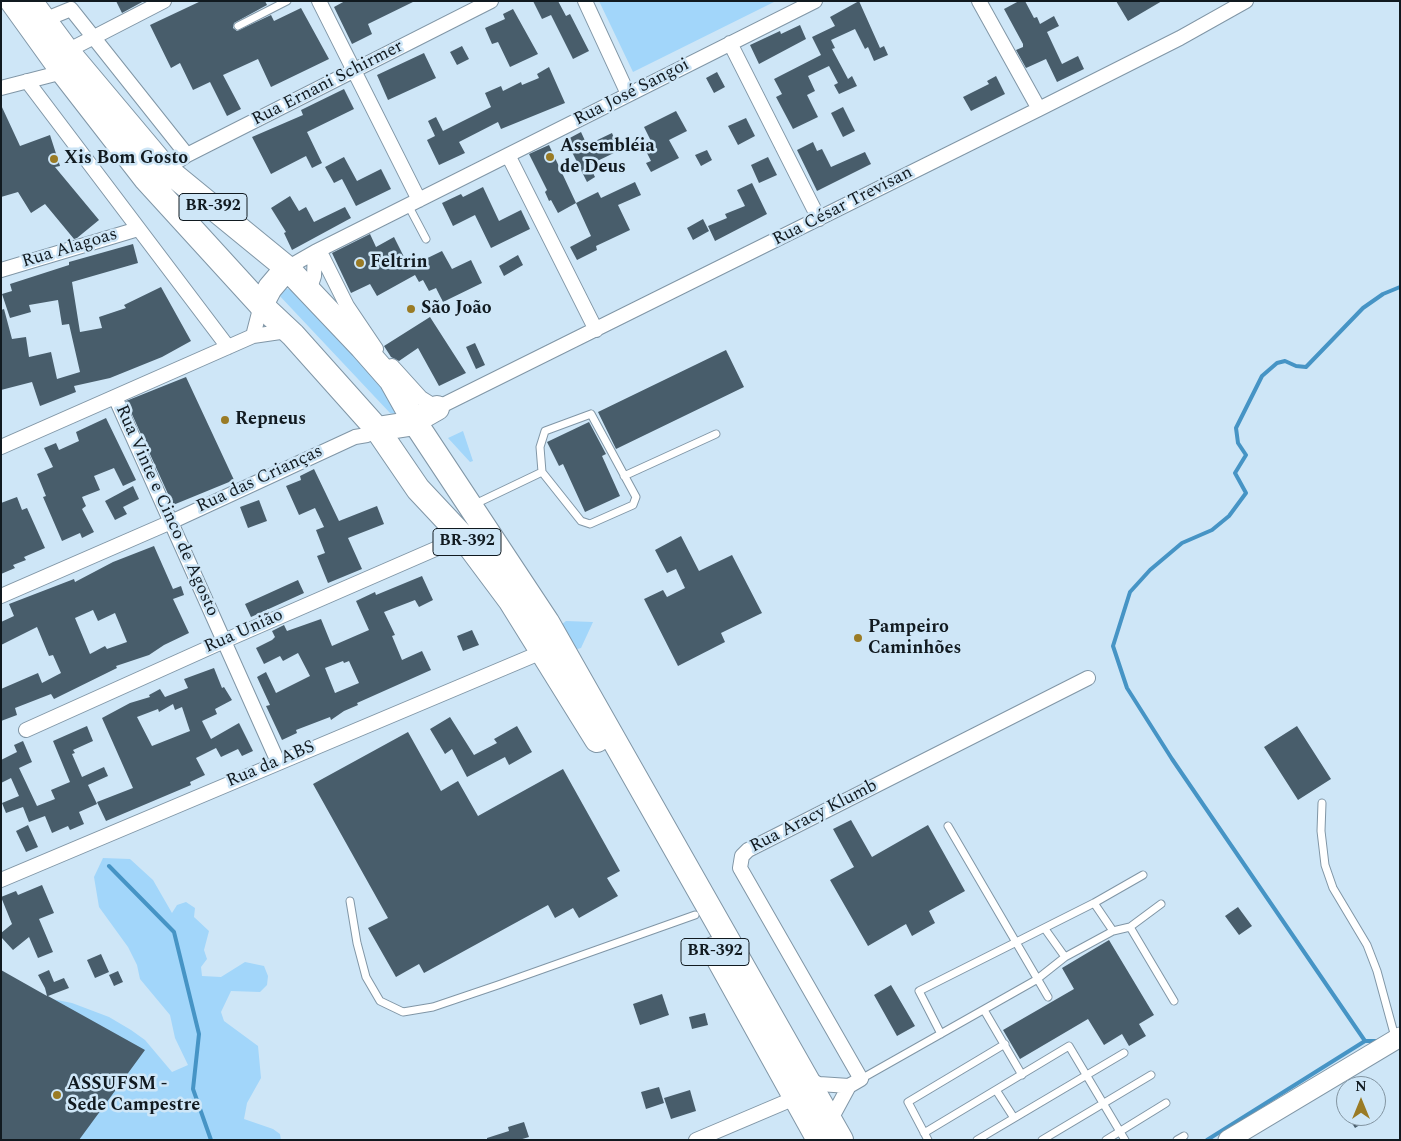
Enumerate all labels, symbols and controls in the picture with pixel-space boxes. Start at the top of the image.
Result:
street label: Rua Ernani Schirmer [249,36,407,132]
street label: Rua José Sangoi [571,55,693,131]
place label: Assembléia de Deus [560,136,655,178]
place label: Xis Bom Gosto [64,148,188,170]
marker: Assembléia de Deus [544,151,556,163]
marker: Xis Bom Gosto [48,153,60,165]
street label: Rua César Trevisan [769,162,917,252]
road number: BR-392 [179,193,247,220]
street label: Rua Alagoas [20,224,120,274]
place label: Feltrin [370,252,428,274]
marker: Feltrin [354,257,366,269]
place label: São João [421,298,492,320]
marker: São João [405,303,417,315]
street label: Rua Vinte e Cinco de Agosto [110,402,222,620]
place label: Repneus [235,409,306,431]
marker: Repneus [219,414,231,426]
street label: Rua das Crianças [193,441,327,519]
road number: BR-392 [433,528,501,556]
street label: Rua União [201,605,287,659]
place label: Pampeiro Caminhões [868,617,961,660]
marker: Pampeiro Caminhões [852,632,864,644]
street label: Rua da ABS [224,737,318,793]
street label: Rua Aracy Klumb [747,776,881,858]
road number: BR-392 [681,939,749,966]
place label: ASSUFSM - Sede Campestre [67,1074,200,1116]
north arrow [1336,1076,1386,1126]
text: N [1355,1076,1367,1097]
marker: ASSUFSM - Sede Campestre [51,1089,63,1101]

